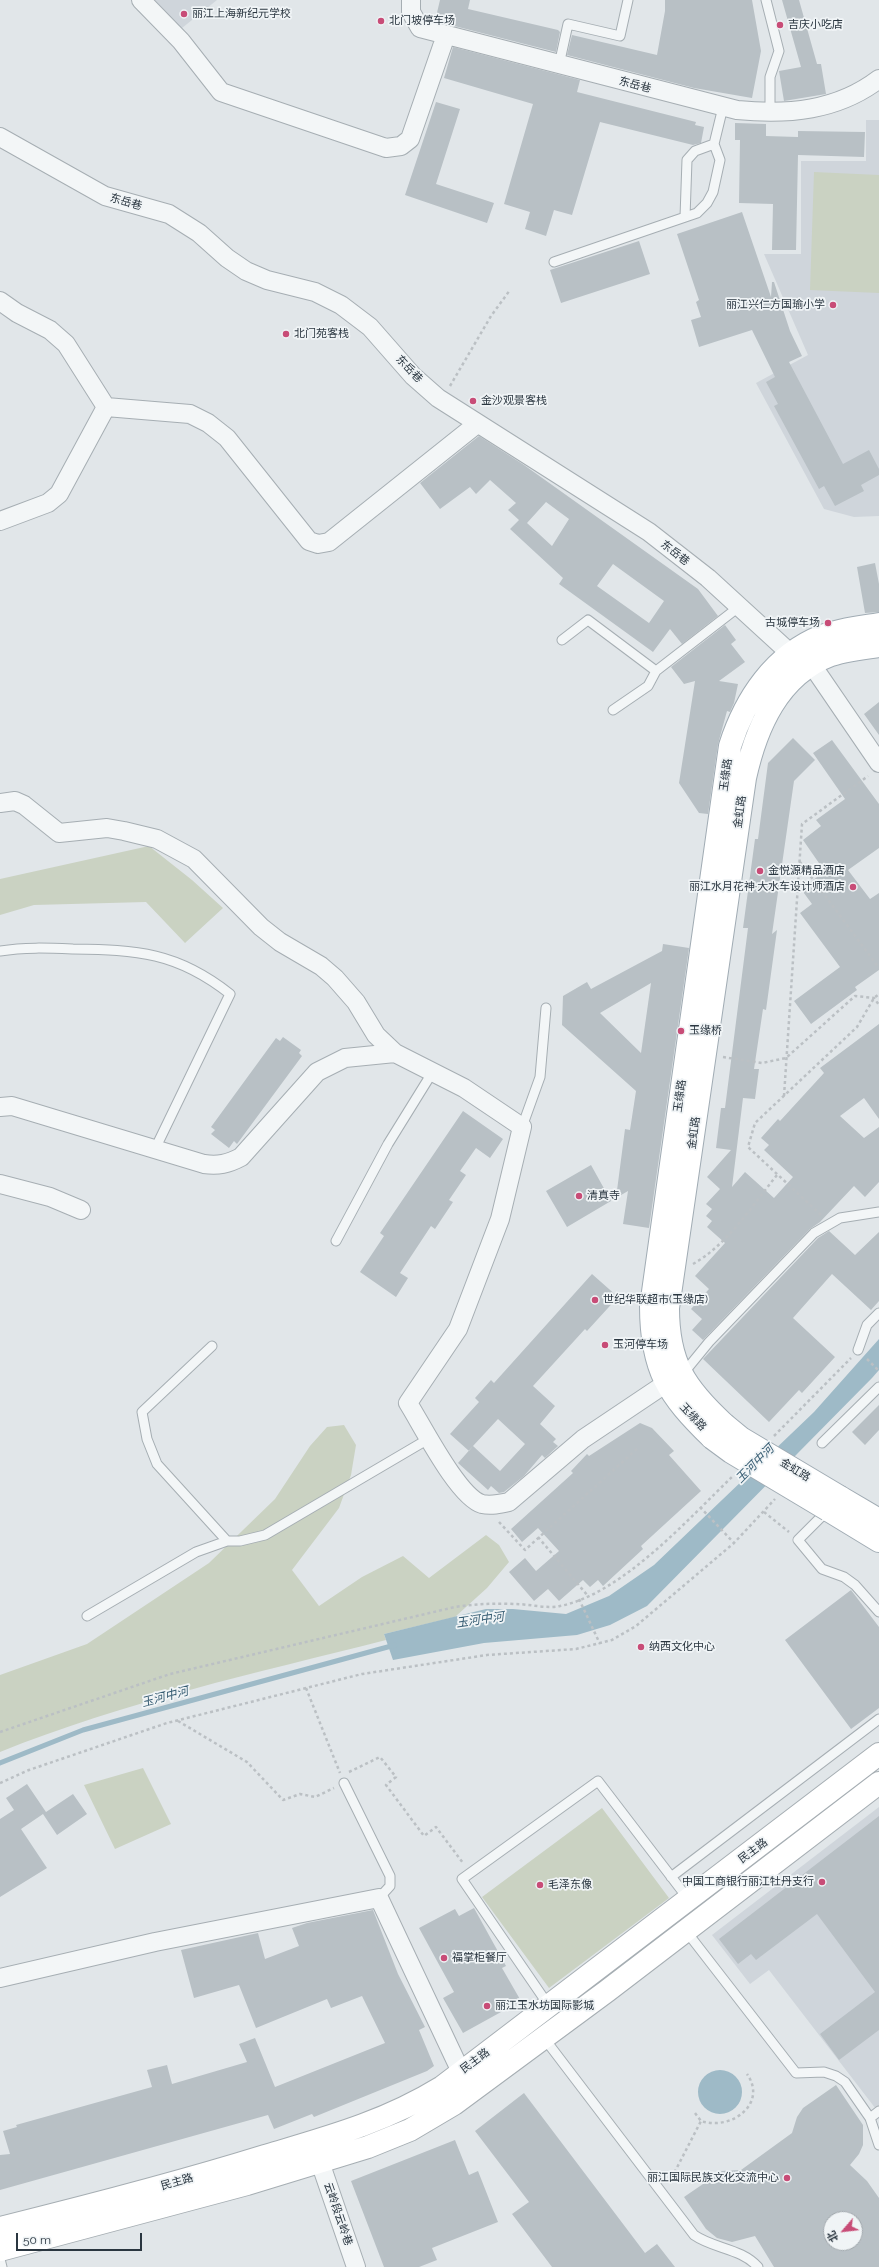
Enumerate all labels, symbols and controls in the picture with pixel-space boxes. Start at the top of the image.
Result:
place label: 丽江上海新纪元学校 [192,7,291,21]
marker: 丽江上海新纪元学校 [179,9,189,19]
place label: 北门坡停车场 [389,14,455,28]
marker: 北门坡停车场 [376,16,386,26]
place label: 吉庆小吃店 [788,18,843,32]
marker: 吉庆小吃店 [775,20,785,30]
street label: 东岳巷 [617,74,653,96]
street label: 东岳巷 [108,191,144,213]
place label: 丽江兴仁方国瑜小学 [726,298,825,312]
marker: 丽江兴仁方国瑜小学 [828,300,838,310]
place label: 北门苑客栈 [294,327,349,341]
marker: 北门苑客栈 [281,329,291,339]
street label: 东岳巷 [393,353,425,385]
place label: 金沙观景客栈 [481,394,547,408]
marker: 金沙观景客栈 [468,396,478,406]
street label: 东岳巷 [658,538,692,568]
place label: 古城停车场 [765,616,820,630]
marker: 古城停车场 [823,618,833,628]
street label: 玉缘路 [717,758,735,792]
street label: 金虹路 [731,795,749,829]
place label: 金悦源精品酒店 [768,864,845,878]
marker: 金悦源精品酒店 [755,866,765,876]
place label: 丽江水月花神·大水车设计师酒店 [689,880,845,894]
marker: 丽江水月花神·大水车设计师酒店 [848,882,858,892]
place label: 玉缘桥 [689,1024,722,1038]
marker: 玉缘桥 [676,1026,686,1036]
street label: 玉缘路 [671,1079,689,1113]
street label: 金虹路 [685,1116,703,1150]
place label: 清真寺 [587,1189,620,1203]
marker: 清真寺 [574,1191,584,1201]
place label: 世纪华联超市(玉缘店) [603,1293,708,1307]
marker: 世纪华联超市(玉缘店) [590,1295,600,1305]
place label: 玉河停车场 [613,1338,668,1352]
marker: 玉河停车场 [600,1340,610,1350]
street label: 玉缘路 [677,1400,709,1434]
water label: 玉河中河 [733,1442,777,1486]
street label: 金虹路 [777,1456,813,1484]
water label: 玉河中河 [455,1610,505,1630]
place label: 纳西文化中心 [649,1640,715,1654]
marker: 纳西文化中心 [636,1642,646,1652]
water label: 玉河中河 [140,1684,190,1710]
street label: 民主路 [736,1836,770,1866]
place label: 中国工商银行丽江牡丹支行 [682,1875,814,1889]
marker: 中国工商银行丽江牡丹支行 [817,1877,827,1887]
place label: 毛泽东像 [548,1878,592,1892]
marker: 毛泽东像 [535,1880,545,1890]
place label: 福掌柜餐厅 [452,1951,507,1965]
marker: 福掌柜餐厅 [439,1953,449,1963]
place label: 丽江玉水坊国际影城 [495,1999,594,2013]
marker: 丽江玉水坊国际影城 [482,2001,492,2011]
street label: 民主路 [458,2046,492,2076]
street label: 民主路 [159,2171,195,2193]
place label: 丽江国际民族文化交流中心 [647,2171,779,2185]
marker: 丽江国际民族文化交流中心 [782,2173,792,2183]
street label: 云岭段云岭巷 [321,2181,355,2247]
north arrow [823,2211,863,2251]
scale bar [18,2225,144,2251]
text: 北 [825,2228,841,2244]
text: 50 m [23,2233,51,2247]

